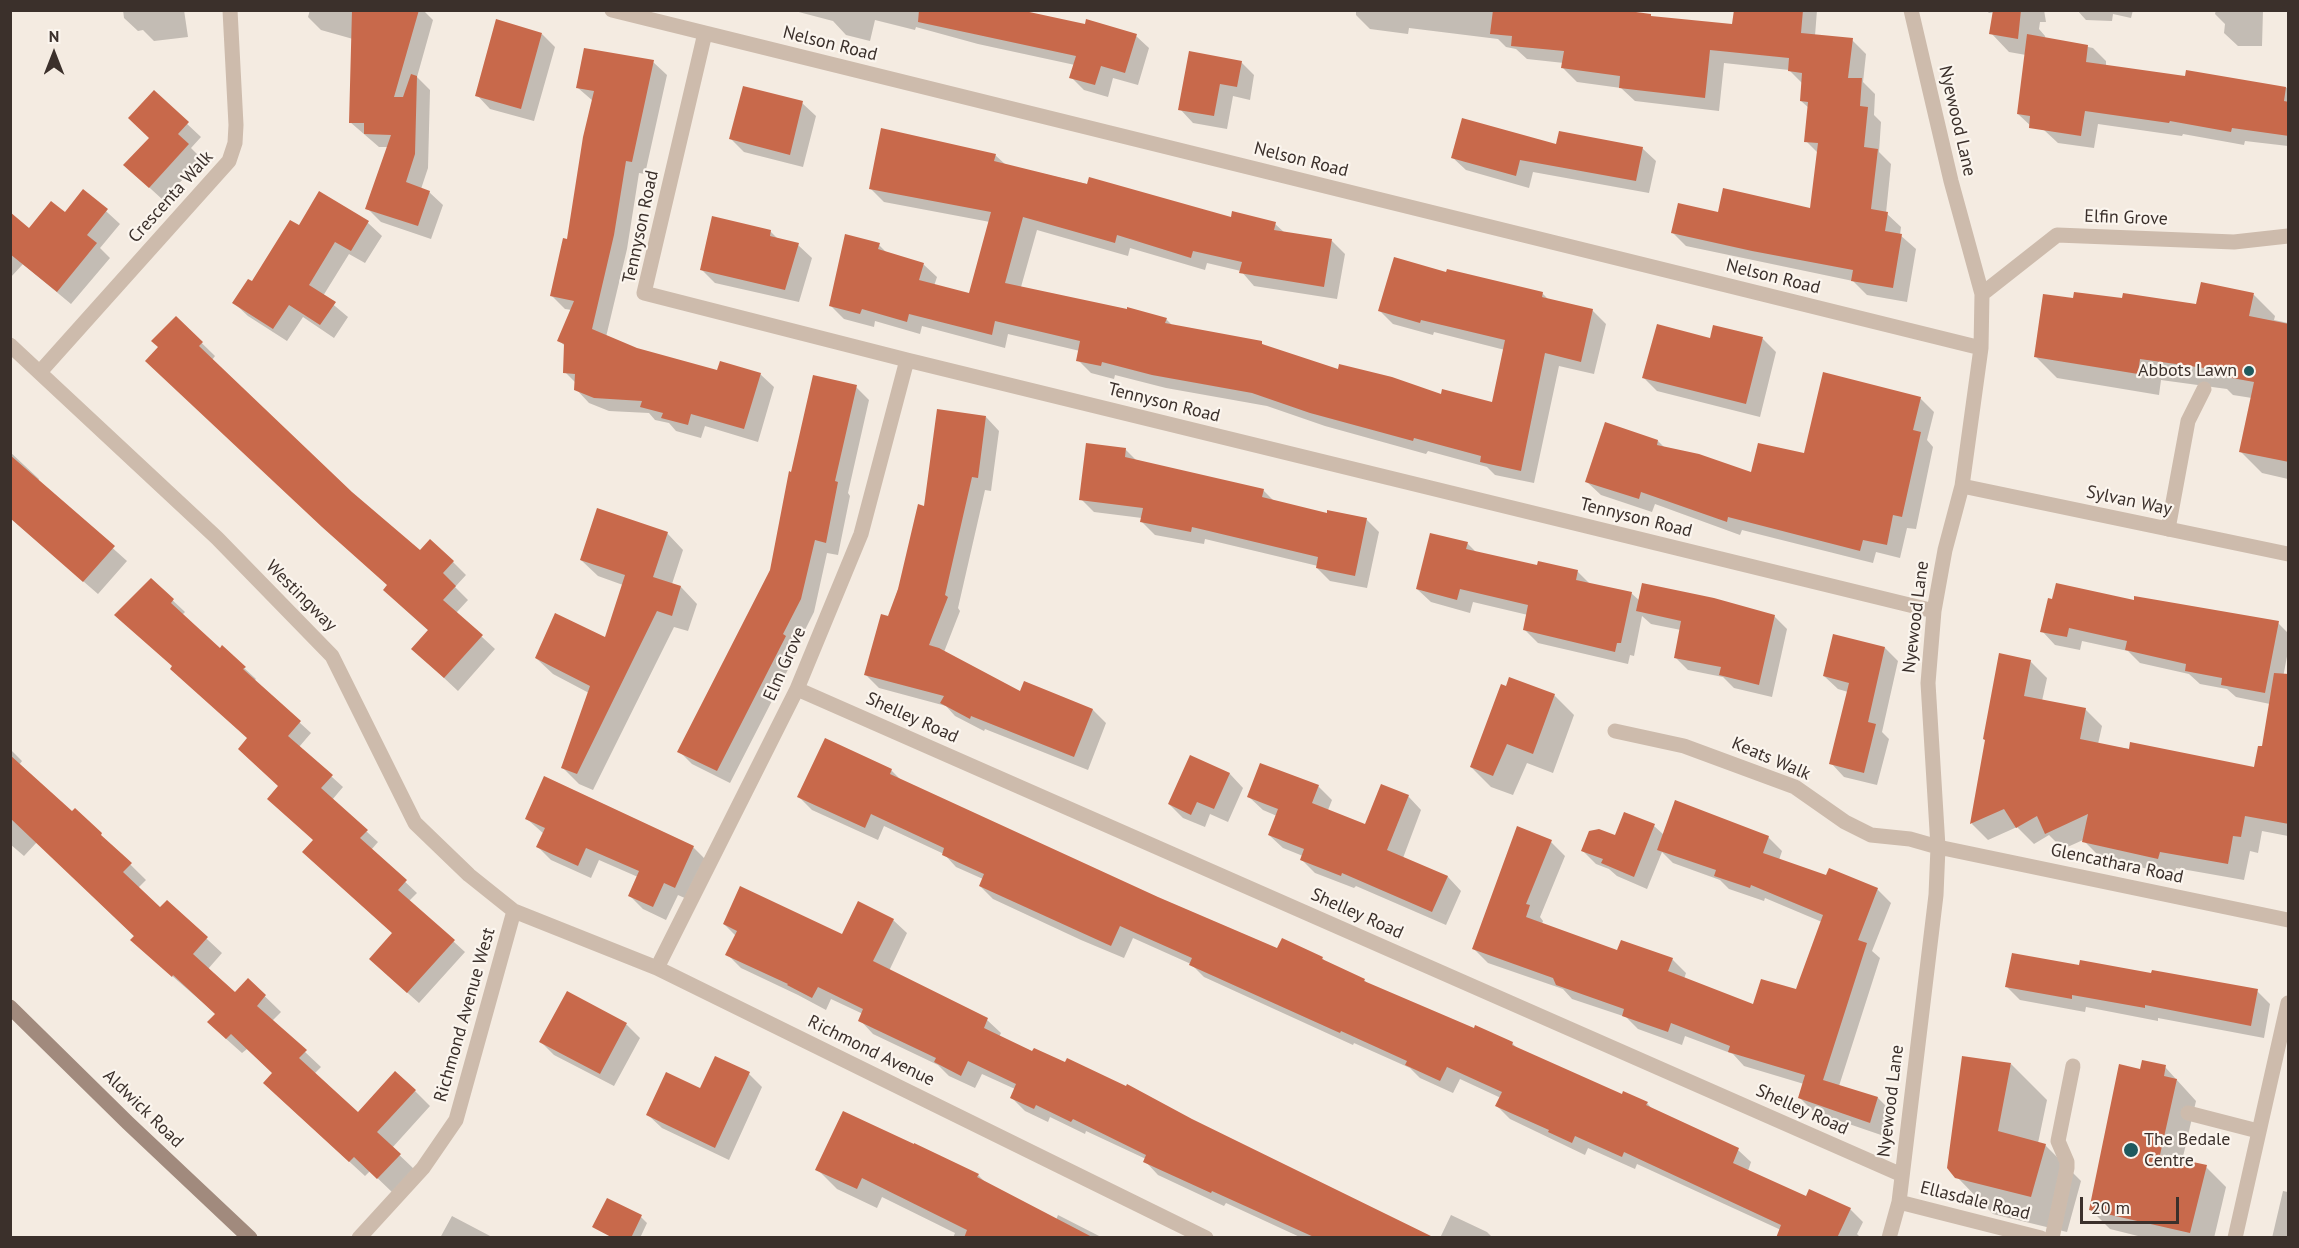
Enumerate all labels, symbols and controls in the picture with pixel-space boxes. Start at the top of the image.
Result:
street label: Nelson Road [781,22,879,66]
north arrow [24,24,84,84]
text: N [49,26,59,46]
street label: Nyewood Lane [1934,64,1980,178]
street label: Nelson Road [1252,138,1350,182]
street label: Crescenta Walk [124,147,218,247]
street label: Tennyson Road [618,169,664,285]
street label: Elfin Grove [2084,206,2168,230]
street label: Nelson Road [1724,255,1822,299]
place label: Abbots Lawn [2138,360,2237,382]
marker: Abbots Lawn [2242,364,2256,378]
street label: Tennyson Road [1106,379,1222,427]
street label: Sylvan Way [2084,481,2174,521]
street label: Tennyson Road [1578,494,1694,542]
street label: Westingway [261,556,341,636]
street label: Nyewood Lane [1898,560,1934,674]
street label: Elm Grove [759,624,811,704]
street label: Shelley Road [862,688,962,748]
street label: Keats Walk [1728,733,1814,785]
street label: Glencathara Road [2049,839,2185,889]
street label: Shelley Road [1307,884,1407,944]
street label: Richmond Avenue West [430,925,500,1105]
street label: Richmond Avenue [804,1011,938,1091]
street label: Nyewood Lane [1873,1044,1909,1158]
street label: Aldwick Road [98,1065,188,1153]
street label: Shelley Road [1752,1080,1852,1140]
place label: The Bedale Centre [2144,1129,2230,1172]
marker: The Bedale Centre [2122,1141,2140,1159]
street label: Ellasdale Road [1918,1177,2032,1225]
scale bar [2083,1185,2182,1223]
text: 20 m [2091,1196,2130,1219]

